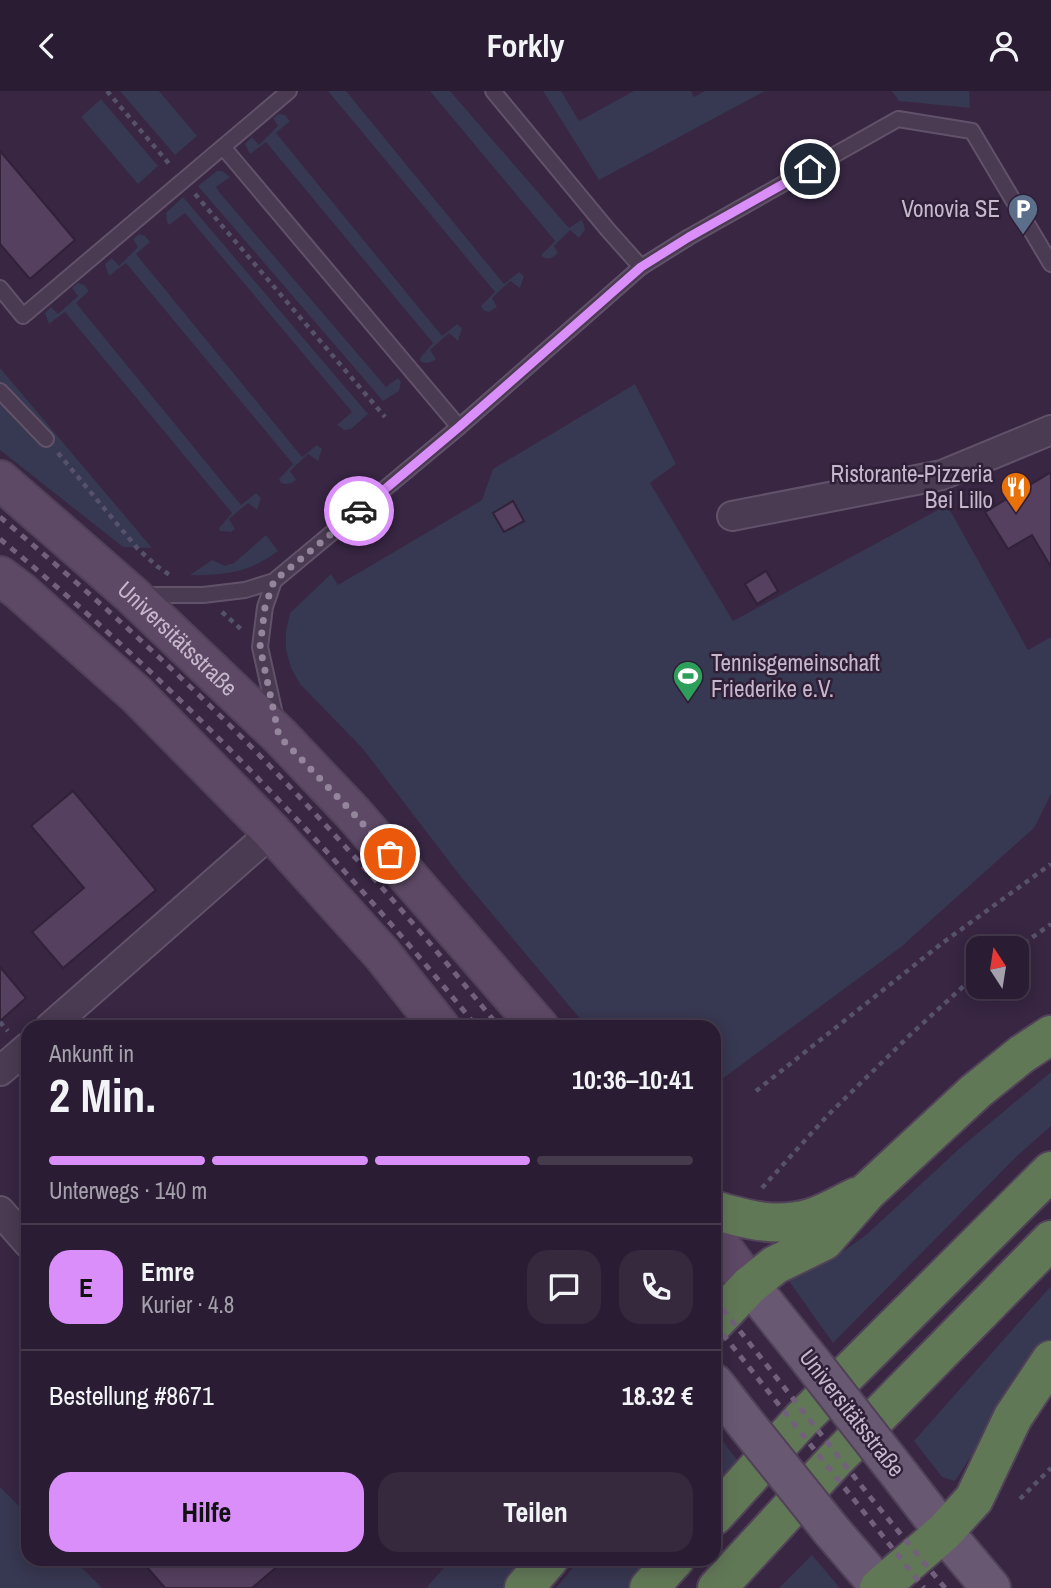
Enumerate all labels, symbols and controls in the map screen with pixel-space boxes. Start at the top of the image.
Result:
text: Forkly [487,24,564,67]
icon: back [28,27,66,65]
icon: person [985,27,1023,65]
pin [780,139,840,199]
icon: home [791,150,829,188]
parking icon: Vonovia SE [1006,192,1040,236]
place label: Vonovia SE [901,193,1000,224]
place label: Ristorante-Pizzeria Bei Lillo [831,458,993,515]
restaurant icon: Ristorante-Pizzeria Bei Lillo [999,470,1033,514]
courier [324,476,394,546]
icon: car [340,492,378,530]
street label: Universitätsstraße [111,574,244,702]
place label: Tennisgemeinschaft Friederike e.V. [711,647,880,704]
sports icon: Tennisgemeinschaft Friederike e.V. [671,659,705,703]
pin [360,824,420,884]
icon: bag [371,835,409,873]
north arrow [966,936,1029,999]
map controls [966,936,1029,999]
text: Ankunft in [49,1038,134,1069]
text: 10:36–10:41 [572,1062,693,1097]
text: 2 Min. [49,1064,156,1126]
text: Unterwegs · 140 m [49,1175,207,1206]
button: chat [527,1250,601,1324]
button: phone [619,1250,693,1324]
text: Emre [141,1254,194,1289]
text: E [79,1270,93,1305]
text: Kurier · 4.8 [141,1289,234,1320]
street label: Universitätsstraße [793,1342,912,1483]
text: Bestellung #8671 [49,1378,214,1413]
text: 18.32 € [622,1378,693,1413]
button: Hilfe [49,1472,364,1552]
button: Teilen [378,1472,693,1552]

